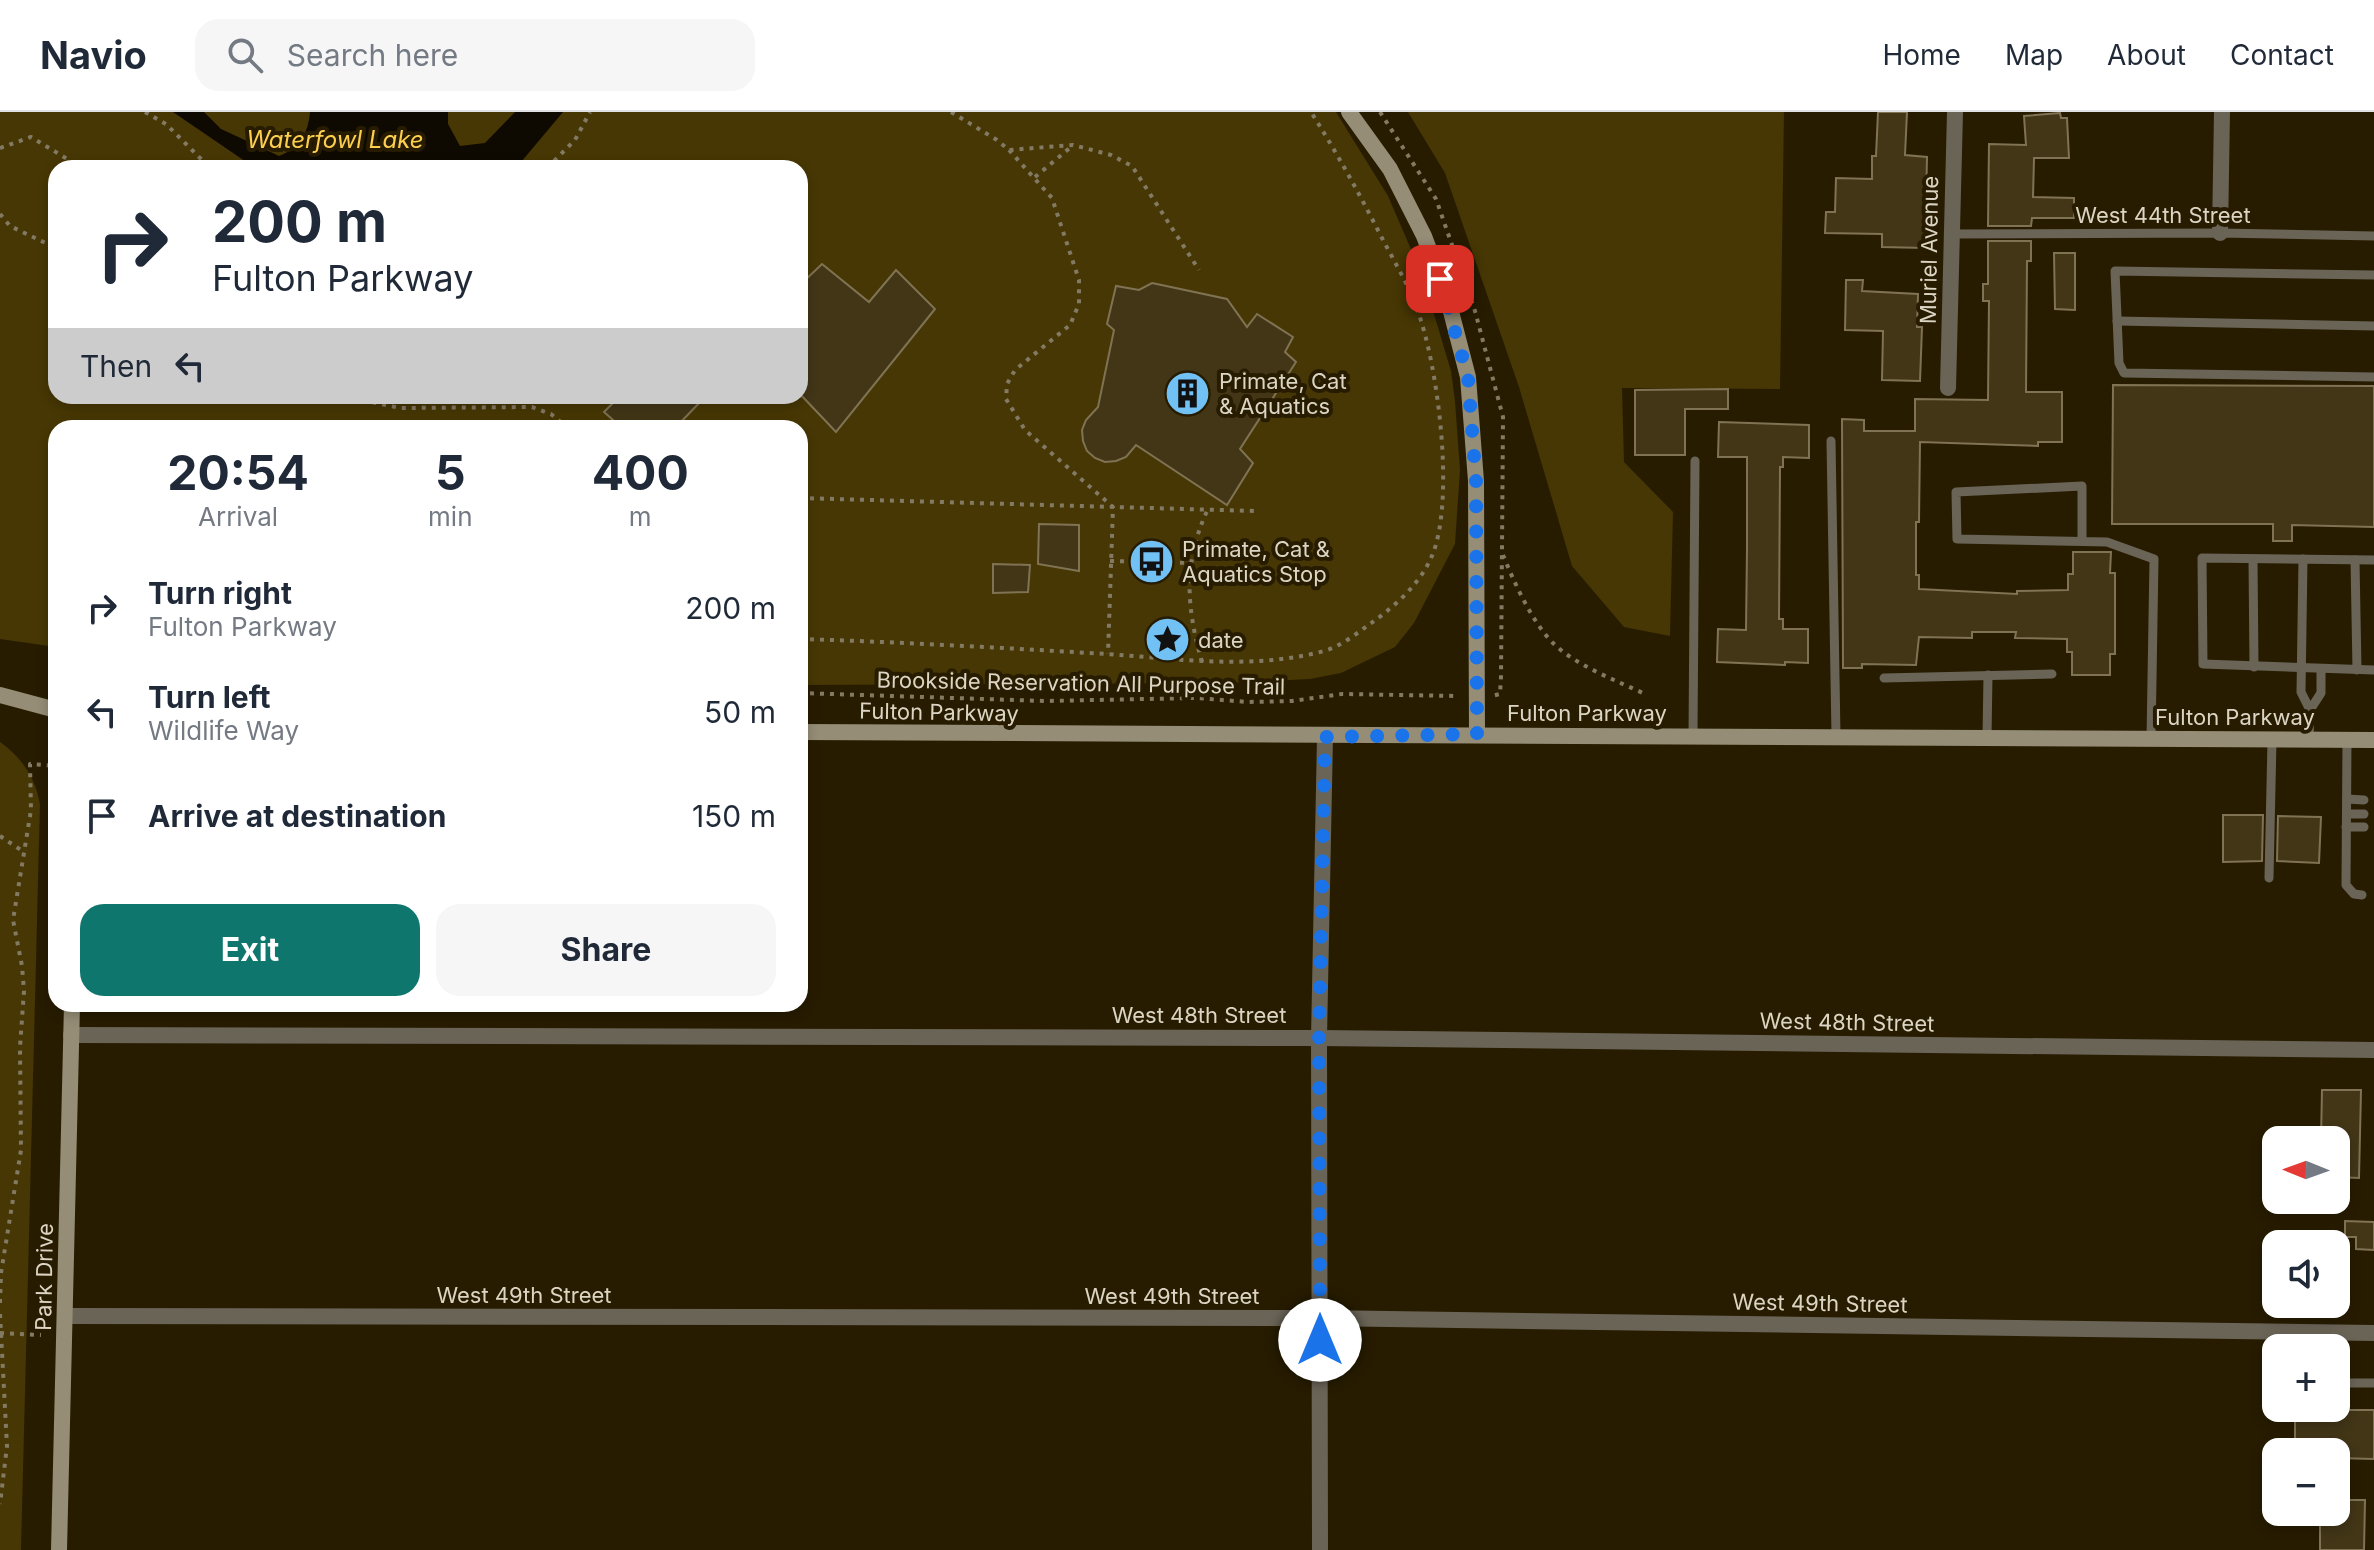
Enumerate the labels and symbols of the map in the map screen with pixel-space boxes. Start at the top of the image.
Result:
water label: Waterfowl Lake [246,125,424,154]
street label: Muriel Avenue [1915,176,1943,324]
street label: West 44th Street [2075,202,2251,228]
pin [1406,245,1474,313]
place label: Primate, Cat & Aquatics [1219,368,1347,419]
building icon: Primate, Cat & Aquatics [1164,370,1212,418]
place label: Primate, Cat & Aquatics Stop [1182,536,1330,587]
bus stop icon: Primate, Cat & Aquatics Stop [1127,538,1175,586]
place icon: date [1143,616,1191,664]
place label: date [1198,627,1244,653]
street label: Brookside Reservation All Purpose Trail [876,666,1286,700]
street label: Fulton Parkway [859,698,1019,726]
street label: Fulton Parkway [1507,700,1667,726]
street label: Fulton Parkway [2155,704,2315,730]
street label: West 48th Street [1112,1002,1286,1028]
street label: West 48th Street [1759,1007,1935,1037]
north arrow [2262,1126,2350,1214]
street label: Park Drive [30,1223,58,1331]
street label: West 49th Street [436,1282,612,1308]
street label: West 49th Street [1084,1283,1260,1309]
street label: West 49th Street [1732,1288,1908,1318]
position arrow [1278,1298,1362,1382]

